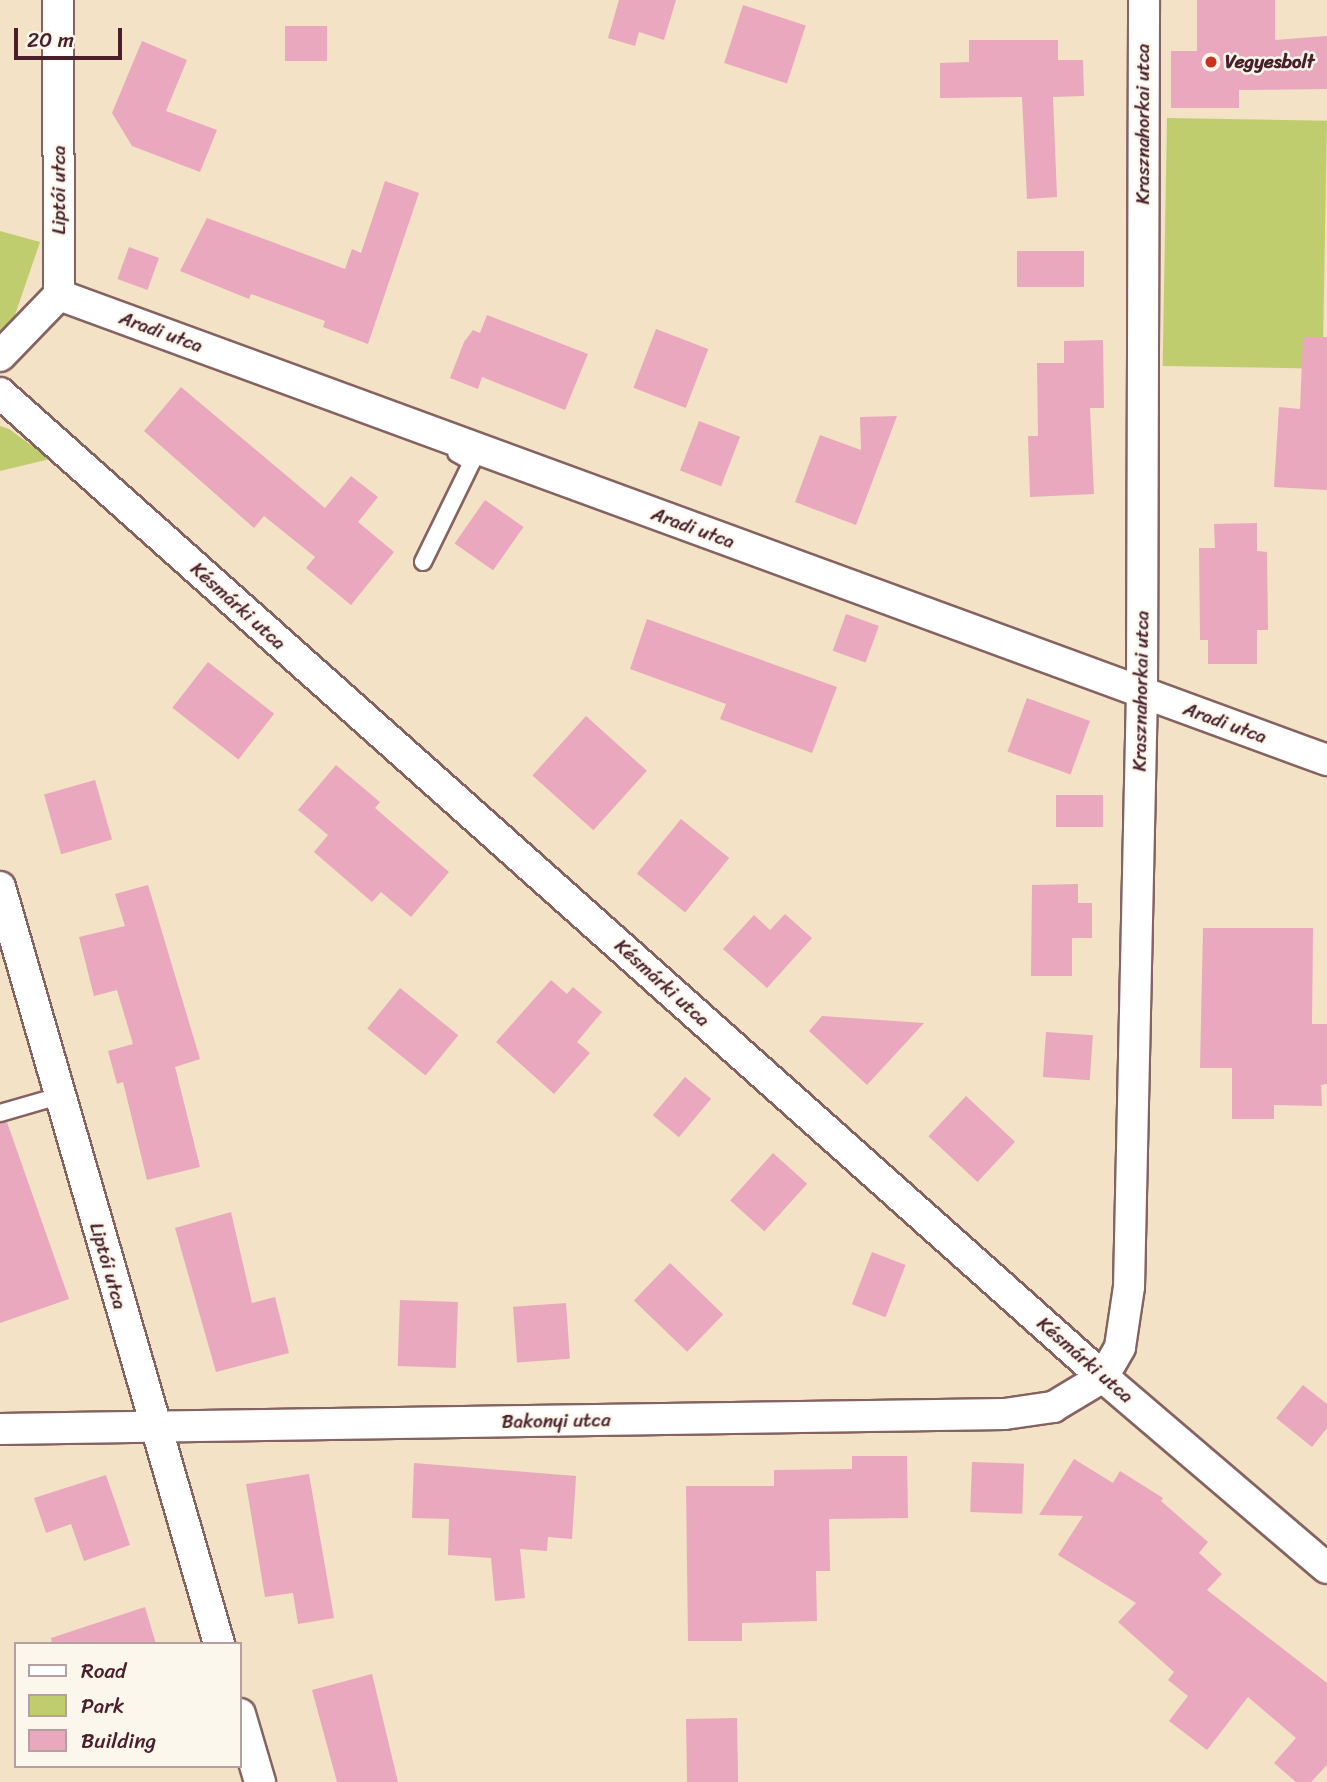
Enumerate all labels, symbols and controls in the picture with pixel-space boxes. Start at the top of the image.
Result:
scale bar [18,14,126,58]
text: 20 m [27,21,74,59]
street label: Krasznahorkai utca [1132,44,1154,204]
place label: Vegyesbolt [1225,51,1314,73]
marker: Vegyesbolt [1203,54,1219,70]
street label: Liptói utca [48,145,70,235]
street label: Aradi utca [116,306,206,358]
street label: Aradi utca [648,502,738,554]
street label: Késmárki utca [186,557,290,655]
street label: Krasznahorkai utca [1128,610,1154,772]
street label: Aradi utca [1180,697,1270,749]
street label: Késmárki utca [610,934,714,1032]
street label: Liptói utca [85,1220,131,1312]
street label: Késmárki utca [1032,1312,1138,1408]
street label: Bakonyi utca [501,1409,611,1433]
legend [14,1642,242,1768]
text: Road [81,1652,126,1690]
text: Park [81,1687,124,1725]
text: Building [81,1722,156,1760]

